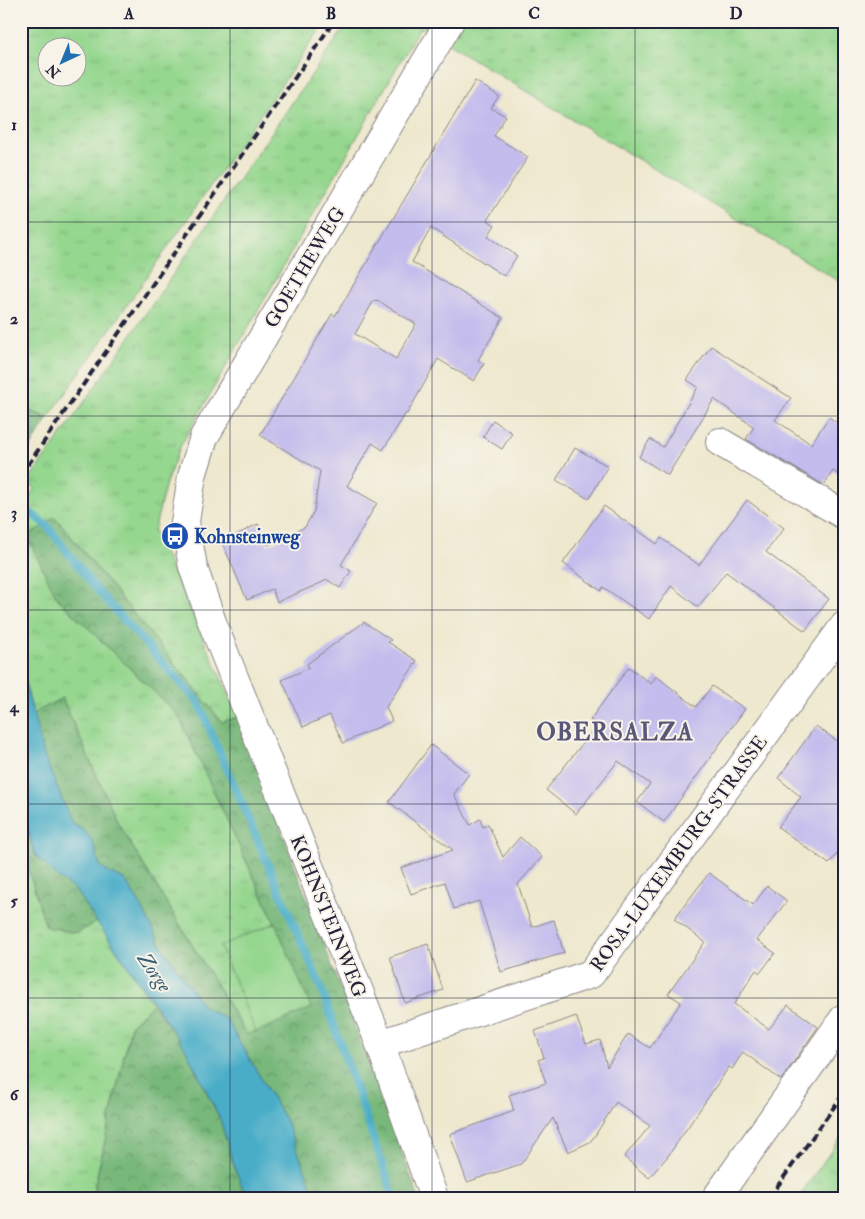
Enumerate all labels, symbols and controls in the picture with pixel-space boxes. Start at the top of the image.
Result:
text: A [123,4,135,24]
text: B [326,4,336,24]
text: C [528,4,540,24]
text: D [729,4,743,24]
north arrow [38,38,88,88]
text: N [43,60,64,82]
text: 1 [11,115,17,135]
street label: GOETHEWEG [259,203,350,332]
text: 2 [10,309,18,329]
text: 3 [11,503,17,523]
bus stop icon: Kohnsteinweg [160,521,190,551]
place label: Kohnsteinweg [194,525,301,550]
text: 4 [9,697,20,717]
district label: OBERSALZA [536,717,694,748]
street label: ROSA-LUXEMBURG-STRASSE [585,731,773,976]
street label: KOHNSTEINWEG [285,832,372,1001]
text: 5 [10,891,18,911]
water label: Zorge [132,947,177,997]
text: 6 [10,1085,20,1105]

